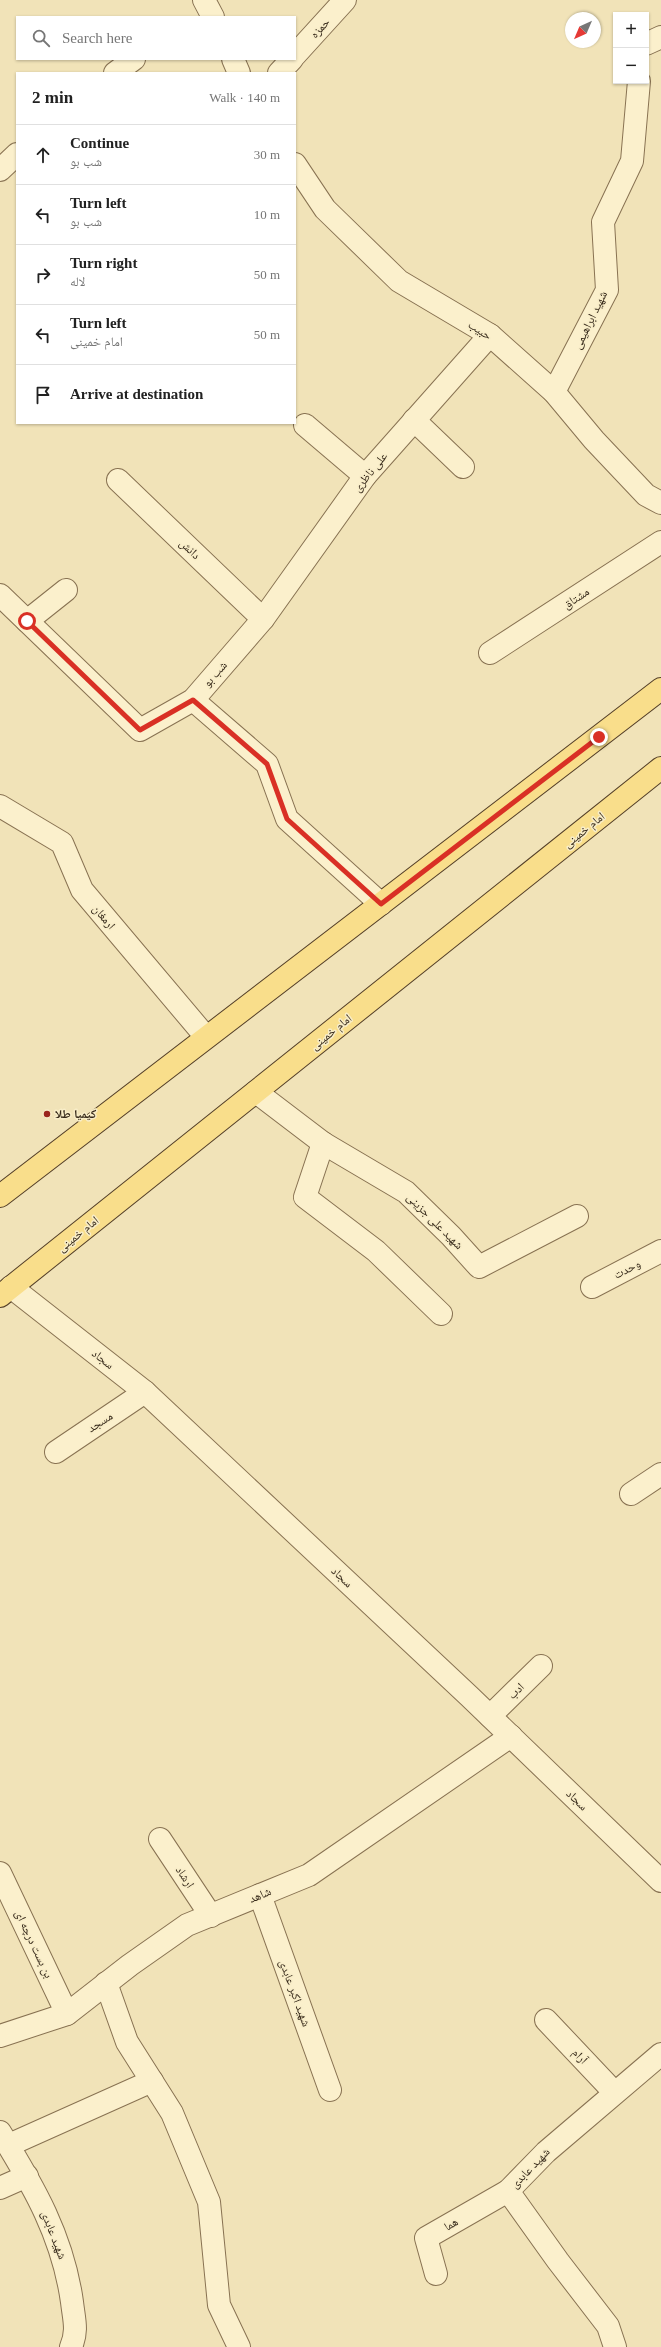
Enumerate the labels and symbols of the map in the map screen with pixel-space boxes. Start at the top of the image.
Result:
north arrow [565,12,601,48]
street label: حمزه [307,15,333,41]
street label: شهید ابراهیمی [570,289,610,352]
street label: حبیب [465,317,495,343]
street label: علی ناظری [350,449,390,495]
street label: دانش [177,536,203,562]
street label: مشتاق [560,584,592,612]
route start [18,612,36,630]
street label: شب بو [200,658,230,690]
route end [590,728,608,746]
street label: امام خمینی [561,809,608,852]
street label: ارمغان [90,902,118,932]
street label: امام خمینی [308,1011,355,1054]
place label: کیمیا طلا [55,1107,97,1121]
marker: کیمیا طلا [42,1109,52,1119]
street label: شهید علی جزینی [404,1190,466,1252]
street label: امام خمینی [55,1213,102,1256]
street label: وحدت [611,1256,643,1282]
street label: سجاد [89,1346,117,1372]
street label: مسجد [85,1409,115,1435]
street label: سجاد [328,1564,356,1590]
street label: ادب [505,1680,527,1702]
street label: سجاد [563,1787,591,1813]
street label: ارشاد [173,1863,197,1891]
street label: شاهد [247,1884,273,1906]
street label: بن بست درچه ای [12,1908,56,1980]
street label: شهید اکبر عابدی [276,1958,314,2029]
street label: آرام [569,2045,591,2068]
street label: شهید عابدی [507,2145,553,2191]
street label: شهید عابدی [38,2209,70,2262]
street label: هما [441,2214,461,2234]

